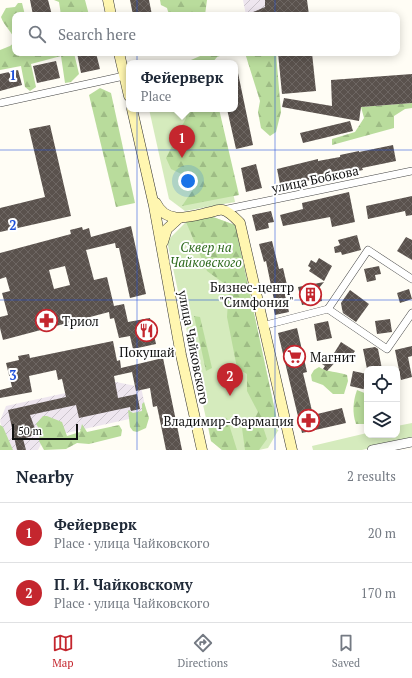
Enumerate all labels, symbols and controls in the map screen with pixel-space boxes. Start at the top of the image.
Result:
search box [12,12,400,56]
icon: search [26,23,48,45]
text: Search here [58,24,136,44]
popup [126,60,238,112]
text: 1 [9,66,17,84]
text: Фейерверк [141,67,223,87]
text: Place [141,87,171,105]
pin: 1 [169,125,195,158]
street label: улица Бобкова [269,161,361,197]
your location [178,171,198,191]
text: 2 [9,216,17,234]
park label: Сквер на Чайковского [170,238,242,271]
place label: Бизнес-центр "Симфония" [210,278,294,311]
building icon: Бизнес-центр "Симфония" [297,281,323,307]
street label: улица Чайковского [174,288,214,405]
pharmacy icon: Триол [34,308,60,334]
place label: Триол [62,312,99,330]
restaurant icon: Покушай [134,317,160,343]
place label: Покушай [119,343,175,361]
supermarket icon: Магнит [281,344,307,370]
place label: Магнит [310,348,356,366]
pin: 2 [217,363,243,396]
text: 3 [9,366,17,384]
map controls [364,366,400,438]
button: locate [364,366,400,402]
button: layers [364,402,400,438]
pharmacy icon: Владимир-Фармация [296,408,322,434]
place label: Владимир-Фармация [164,412,294,430]
scale bar [12,422,78,441]
text: 50 m [18,424,42,438]
text: Nearby [16,465,74,488]
text: 2 results [347,467,396,485]
text: Фейерверк [54,514,137,534]
text: 1 [25,524,33,542]
text: 20 m [368,524,396,542]
text: Place · улица Чайковского [54,534,210,552]
text: П. И. Чайковскому [54,574,193,594]
text: 2 [25,584,33,602]
text: 170 m [361,584,396,602]
text: Place · улица Чайковского [54,594,210,612]
tab: Map [52,632,74,670]
tab: Directions [177,632,228,670]
tab: Saved [332,632,360,670]

